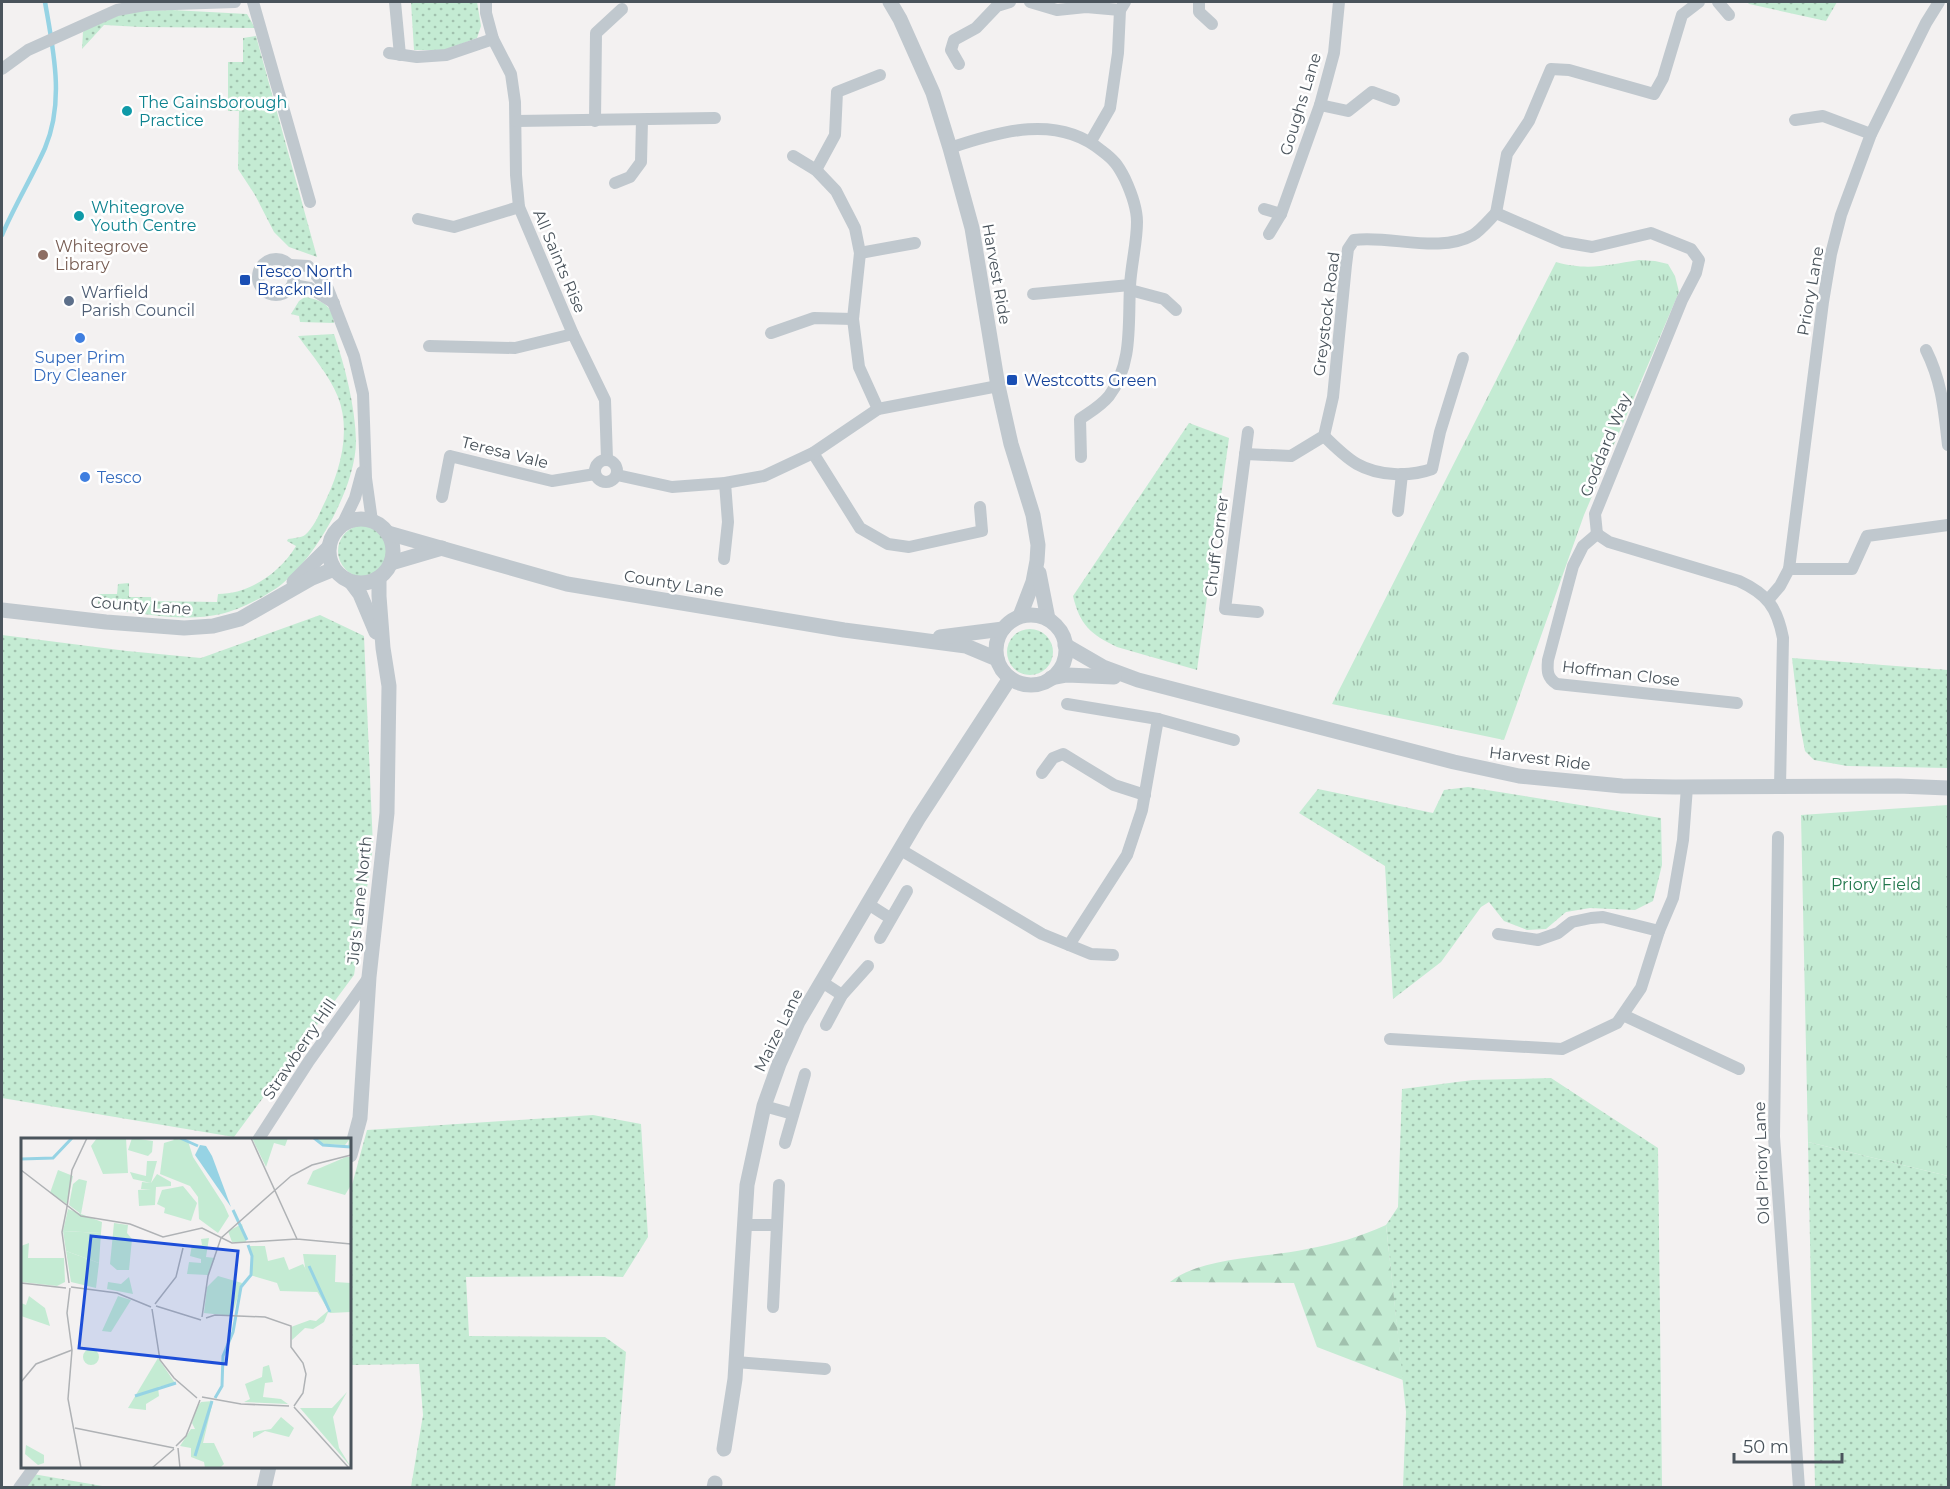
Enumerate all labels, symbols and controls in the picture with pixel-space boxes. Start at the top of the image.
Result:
street label: Goughs Lane [1276,51,1325,158]
place label: The Gainsborough Practice [139,93,287,130]
marker: The Gainsborough Practice [120,104,134,118]
place label: Whitegrove Youth Centre [91,198,196,235]
street label: All Saints Rise [529,207,590,316]
marker: Whitegrove Youth Centre [72,209,86,223]
street label: Harvest Ride [978,222,1015,326]
place label: Whitegrove Library [55,237,148,274]
street label: Priory Lane [1793,245,1828,337]
marker: Whitegrove Library [36,248,50,262]
street label: Greystock Road [1309,251,1344,377]
place label: Tesco North Bracknell [257,262,353,299]
marker: Tesco North Bracknell [238,273,252,287]
place label: Warfield Parish Council [81,283,195,320]
marker: Warfield Parish Council [62,294,76,308]
marker: Super Prim Dry Cleaner [73,331,87,345]
place label: Super Prim Dry Cleaner [33,348,127,385]
place label: Westcotts Green [1024,371,1157,390]
marker: Westcotts Green [1005,373,1019,387]
street label: Goddard Way [1576,391,1635,500]
street label: Teresa Vale [459,433,550,472]
place label: Tesco [97,468,142,487]
marker: Tesco [78,470,92,484]
street label: Chuff Corner [1201,494,1232,598]
street label: County Lane [623,566,725,601]
street label: County Lane [90,593,192,618]
street label: Hoffman Close [1561,657,1681,690]
street label: Harvest Ride [1488,743,1592,774]
street label: Jig's Lane North [343,835,376,966]
park label: Priory Field [1831,875,1921,894]
street label: Maize Lane [750,985,807,1075]
street label: Strawberry Hill [259,995,340,1103]
street label: Old Priory Lane [1750,1101,1773,1225]
inset map [21,1138,351,1468]
scale bar [1734,1426,1842,1464]
text: 50 m [1743,1436,1789,1458]

